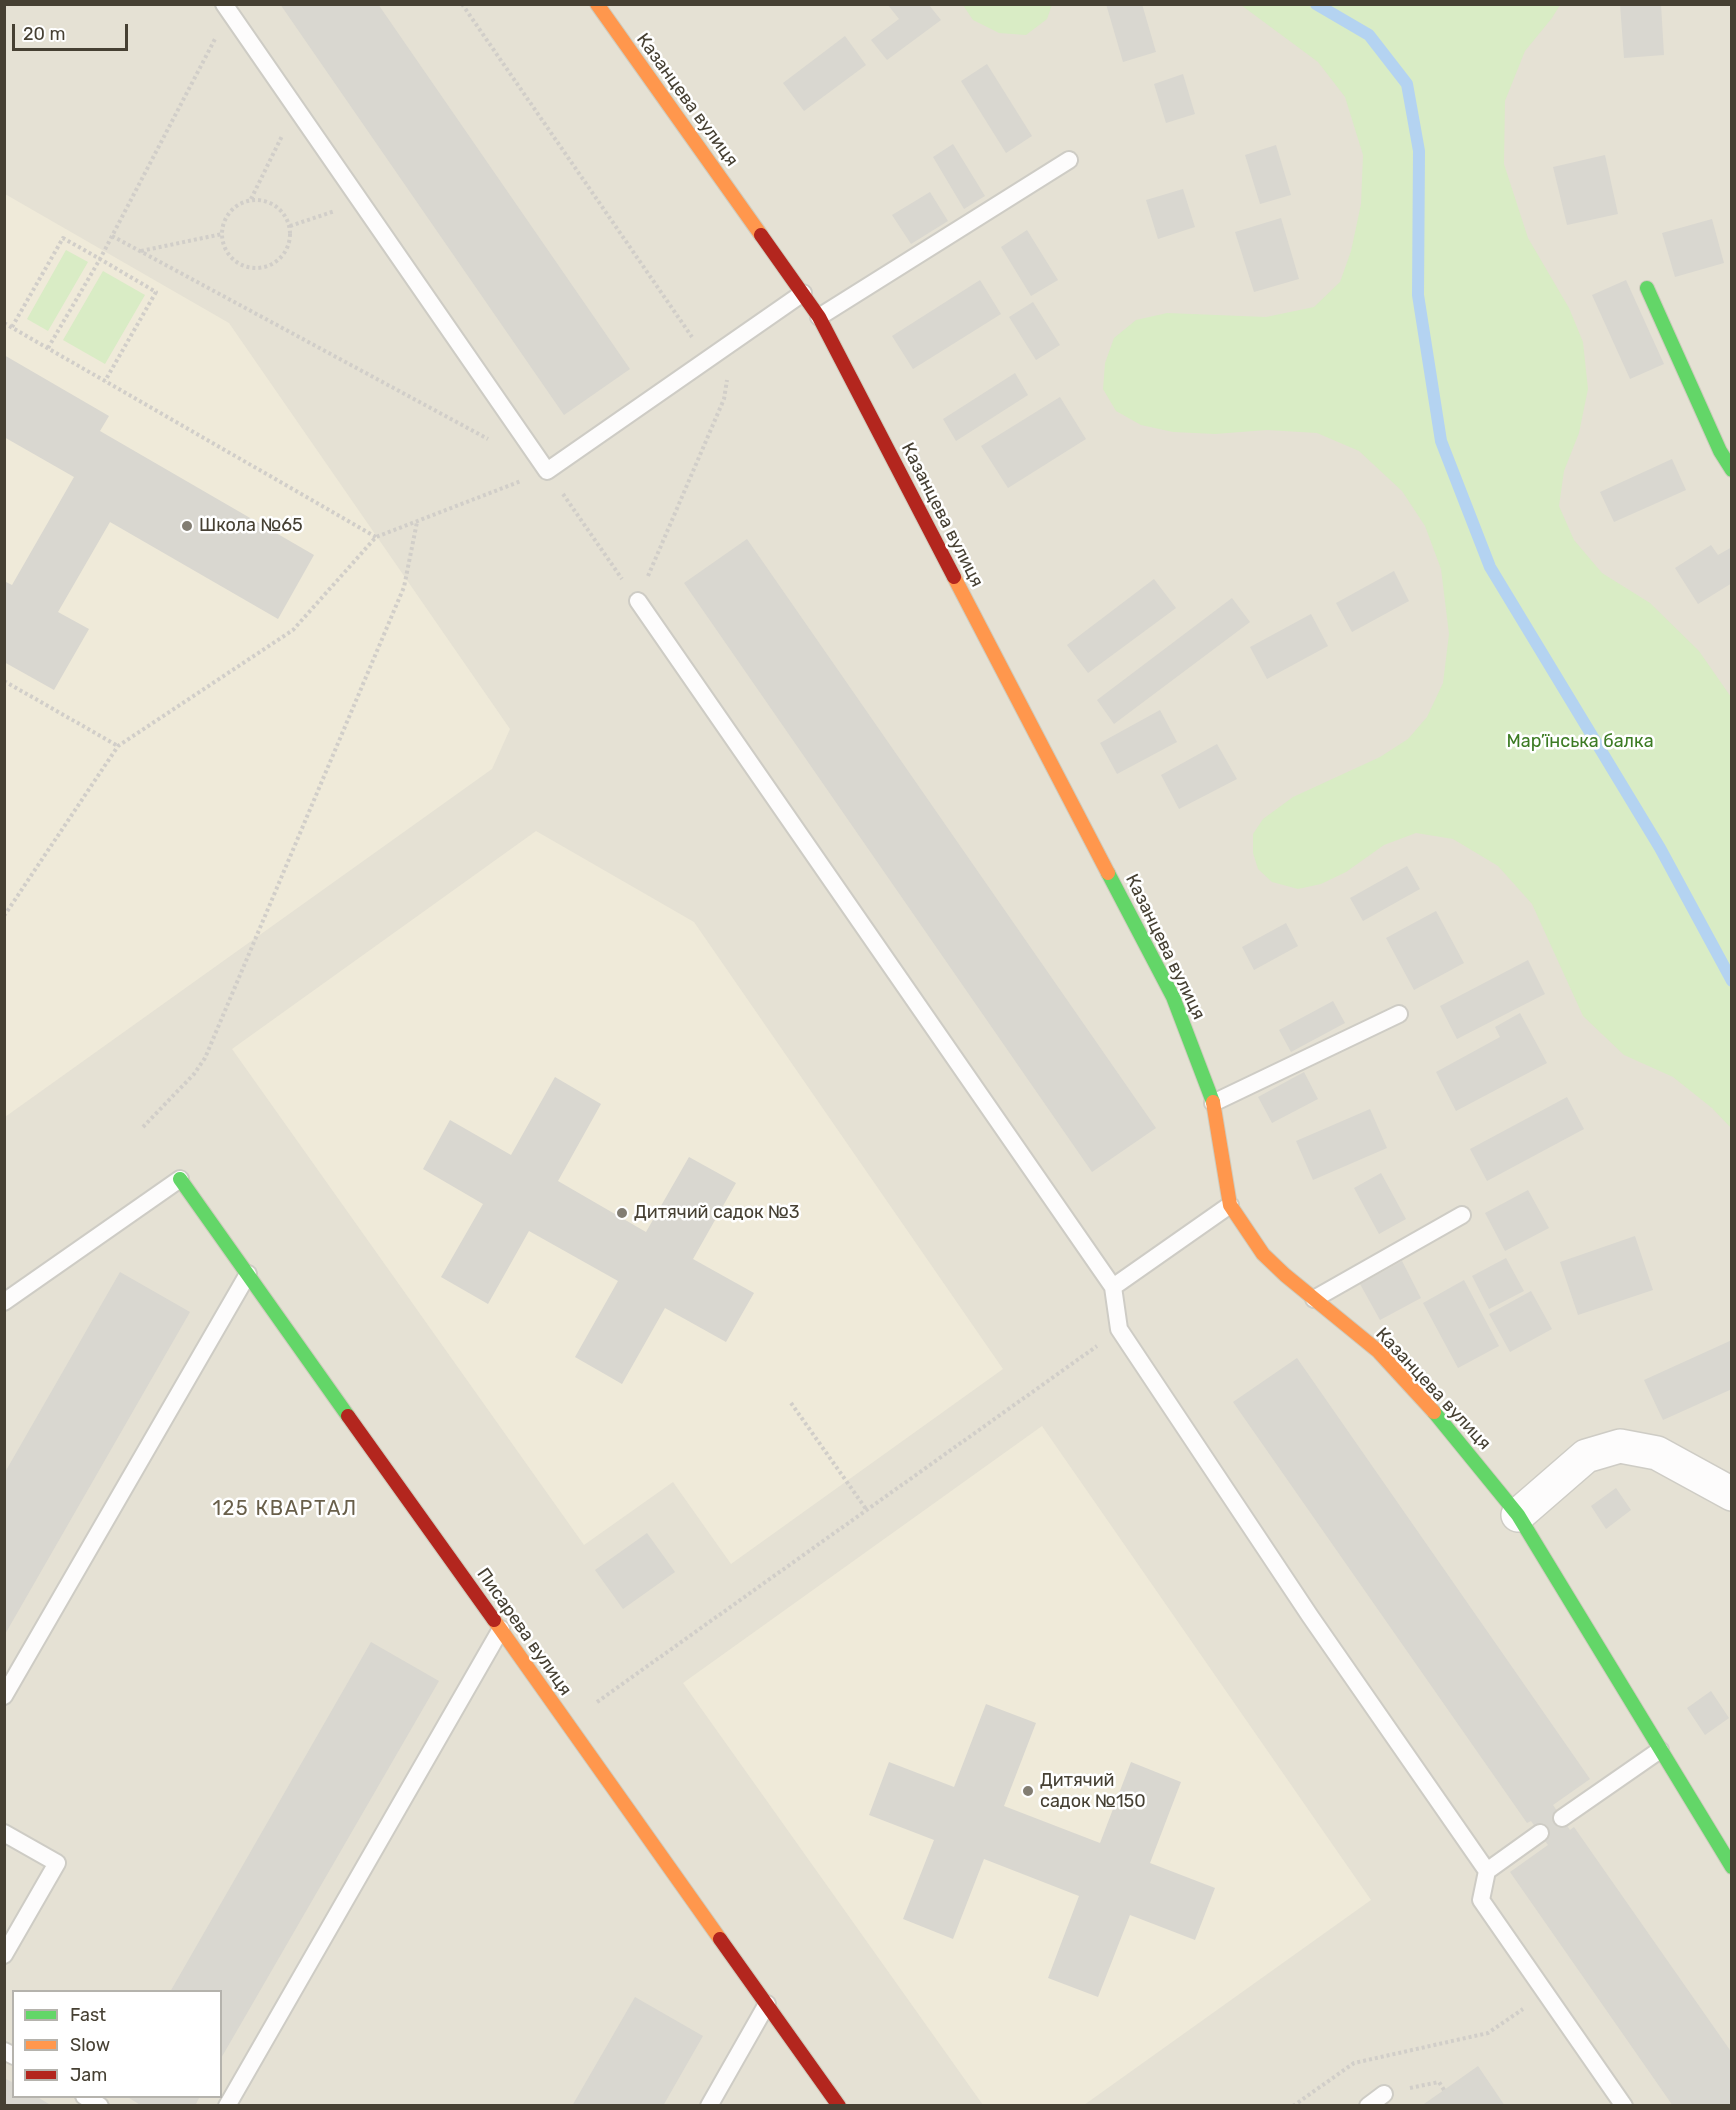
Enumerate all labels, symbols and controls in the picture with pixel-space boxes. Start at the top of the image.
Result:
scale bar [15,12,130,50]
text: 20 m [23,23,65,45]
street label: Казанцева вулиця [632,29,742,171]
street label: Казанцева вулиця [896,439,988,591]
place label: Школа №65 [199,515,303,537]
marker: Школа №65 [180,519,194,533]
park label: Мар’їнська балка [1506,731,1654,753]
street label: Казанцева вулиця [1120,871,1210,1023]
place label: Дитячий садок №3 [634,1202,800,1224]
marker: Дитячий садок №3 [615,1206,629,1220]
street label: Казанцева вулиця [1371,1324,1495,1454]
district label: 125 КВАРТАЛ [212,1497,358,1521]
street label: Писарева вулиця [472,1564,576,1700]
place label: Дитячий садок №150 [1040,1770,1146,1812]
marker: Дитячий садок №150 [1021,1784,1035,1798]
legend [12,1990,222,2098]
text: Fast [70,2004,106,2026]
text: Slow [70,2034,110,2056]
text: Jam [70,2064,107,2086]

